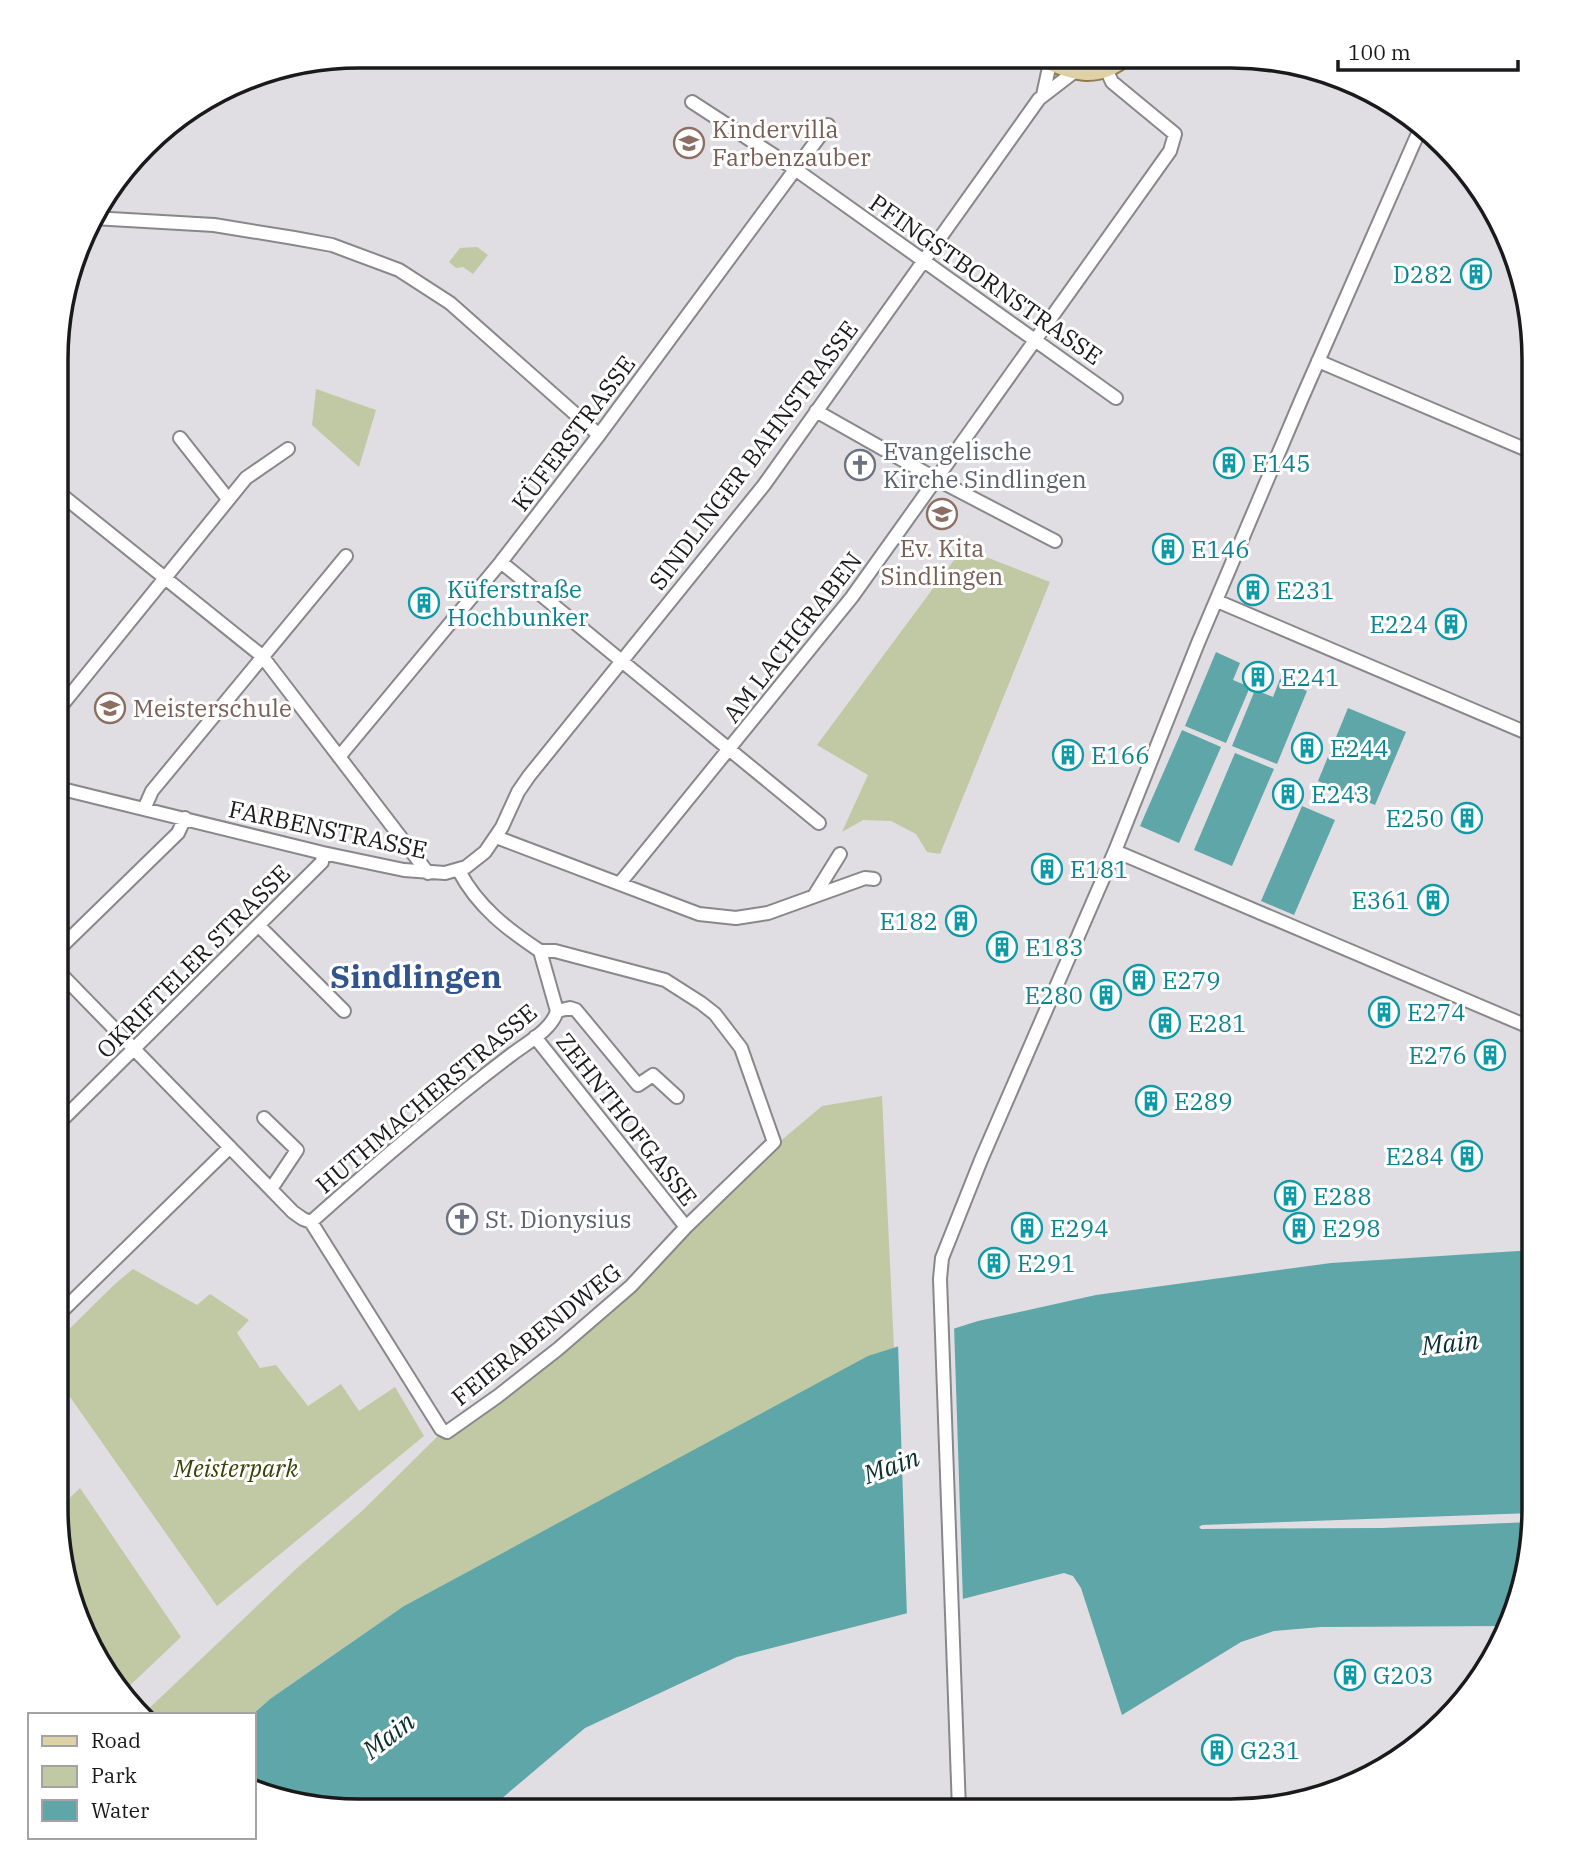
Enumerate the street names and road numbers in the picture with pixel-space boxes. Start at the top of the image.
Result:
street label: PFINGSTBORNSTRASSE [863,186,1109,372]
street label: SINDLINGER BAHNSTRASSE [641,314,865,596]
street label: KÜFERSTRASSE [504,349,642,517]
street label: AM LACHGRABEN [715,545,869,729]
street label: FARBENSTRASSE [226,792,430,866]
street label: OKRIFTELER STRASSE [89,857,297,1065]
street label: HUTHMACHERSTRASSE [309,996,543,1200]
street label: ZEHNTHOFGASSE [549,1026,705,1212]
street label: FEIERABENDWEG [445,1256,627,1412]

